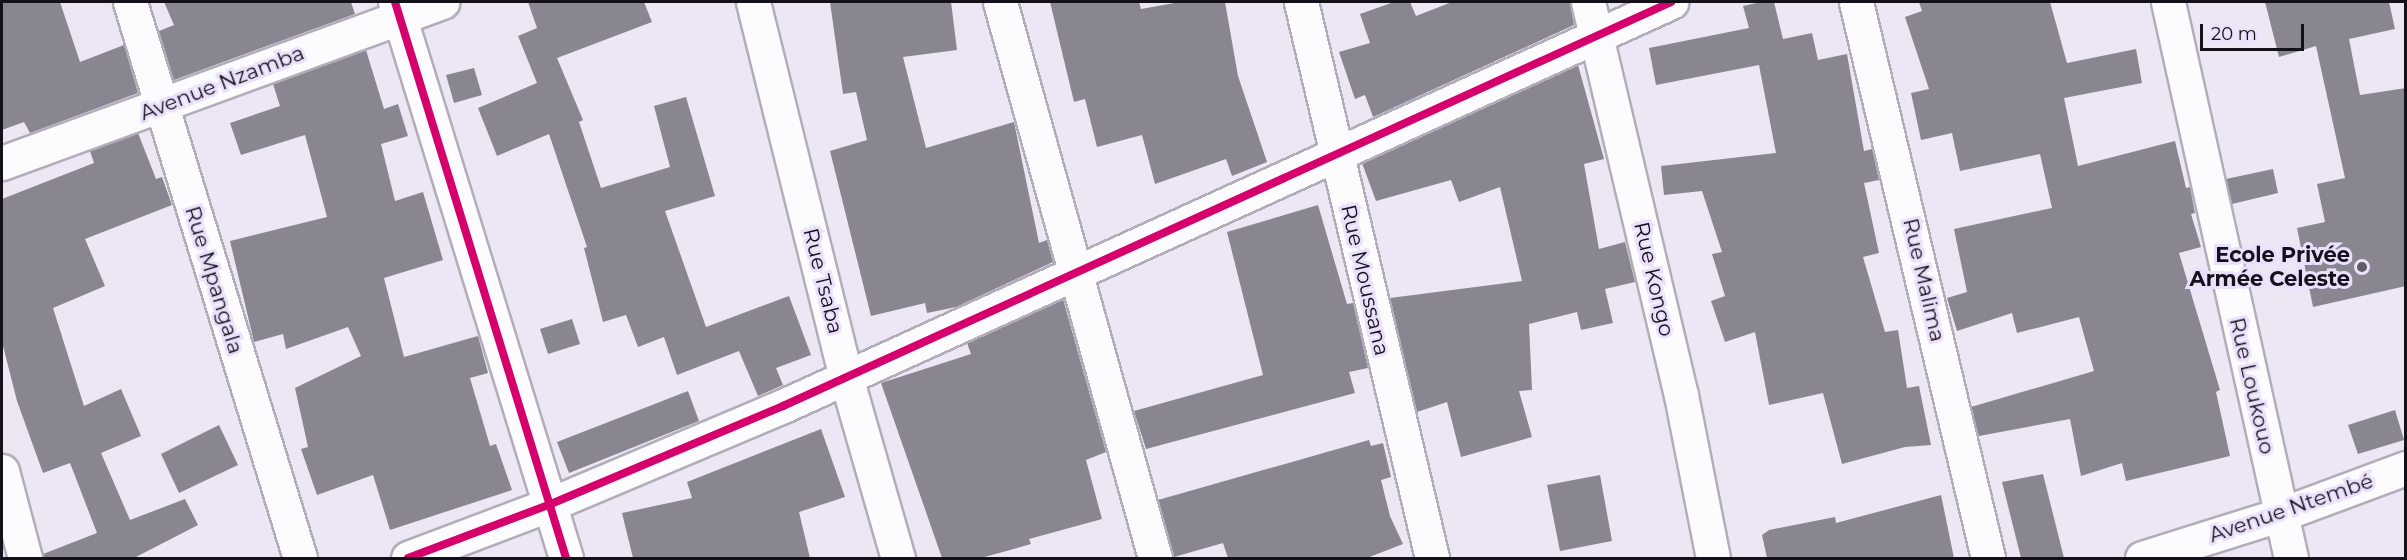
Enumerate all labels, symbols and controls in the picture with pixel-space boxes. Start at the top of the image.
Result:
scale bar [2203,12,2306,50]
text: 20 m [2211,23,2257,45]
street label: Avenue Nzamba [136,40,308,126]
street label: Rue Moussana [1335,202,1395,358]
street label: Rue Mpangala [180,203,248,357]
street label: Rue Malima [1898,216,1950,344]
street label: Rue Kongo [1629,219,1679,339]
street label: Rue Tsaba [798,226,848,336]
place label: Ecole Privée Armée Celeste [2190,242,2350,292]
marker: Ecole Privée Armée Celeste [2355,260,2369,274]
street label: Rue Loukouo [2224,315,2280,457]
street label: Avenue Ntembé [2206,468,2376,548]

